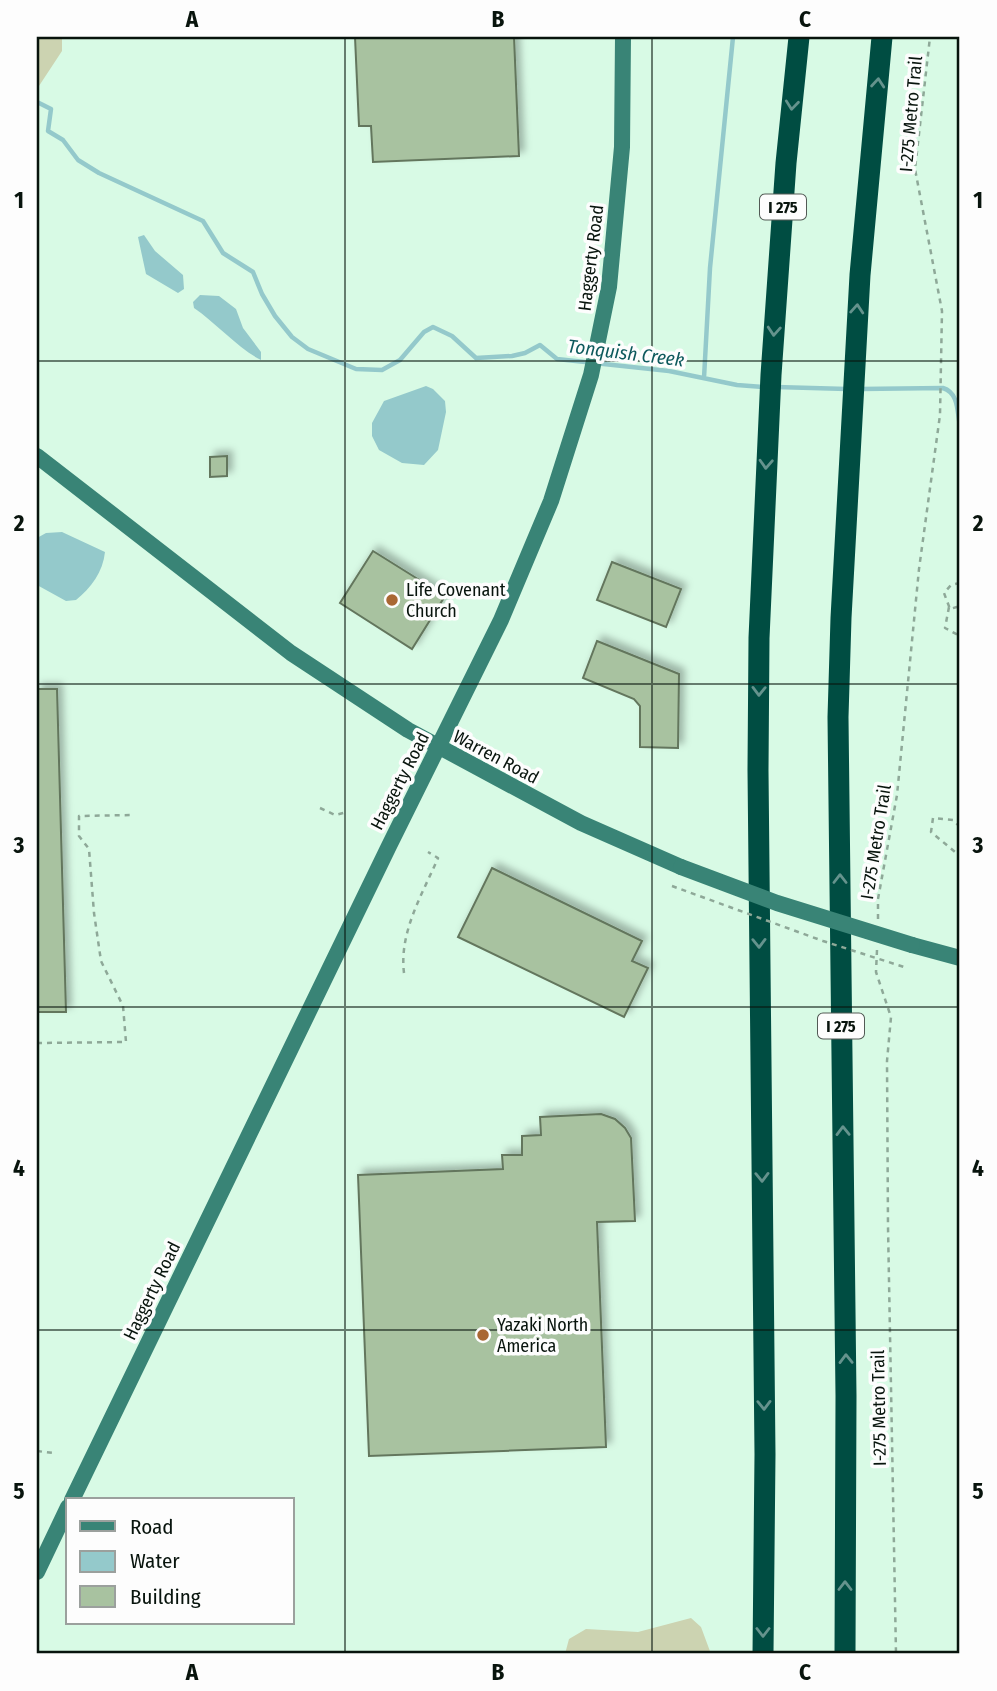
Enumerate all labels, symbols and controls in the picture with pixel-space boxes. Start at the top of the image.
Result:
text: A [185,5,199,33]
text: B [492,5,505,33]
text: C [799,5,811,33]
street label: I-275 Metro Trail [895,55,927,173]
one-way arrow [870,77,885,88]
one-way arrow [785,99,800,110]
text: 1 [14,186,24,214]
text: 1 [973,186,983,214]
road number: I 275 [760,195,806,220]
street label: Haggerty Road [574,204,608,312]
one-way arrow [850,304,865,315]
one-way arrow [767,326,782,337]
water label: Tonquish Creek [566,334,686,372]
one-way arrow [758,459,773,470]
text: 2 [13,509,25,537]
text: 2 [972,509,984,537]
place label: Life Covenant Church [406,579,506,622]
marker: Life Covenant Church [384,592,400,608]
one-way arrow [751,686,766,697]
street label: Warren Road [449,725,543,789]
street label: Haggerty Road [366,728,434,834]
street label: I-275 Metro Trail [856,783,896,901]
text: 3 [13,831,25,859]
text: 3 [972,831,984,859]
one-way arrow [832,873,847,884]
one-way arrow [751,939,767,949]
road number: I 275 [818,1014,864,1038]
one-way arrow [835,1125,850,1136]
text: 4 [13,1154,25,1182]
text: 4 [972,1154,984,1182]
one-way arrow [754,1173,770,1183]
street label: Haggerty Road [119,1238,185,1344]
place label: Yazaki North America [497,1314,588,1357]
marker: Yazaki North America [475,1327,491,1343]
street label: I-275 Metro Trail [867,1349,891,1466]
one-way arrow [838,1353,854,1363]
one-way arrow [756,1400,772,1411]
text: 5 [13,1477,25,1505]
text: 5 [972,1477,984,1505]
legend [66,1498,294,1624]
text: Road [130,1514,174,1540]
text: Water [130,1548,180,1574]
one-way arrow [837,1580,853,1591]
text: Building [130,1584,201,1610]
one-way arrow [756,1627,771,1638]
text: A [185,1658,199,1686]
text: B [492,1658,505,1686]
text: C [799,1658,811,1686]

